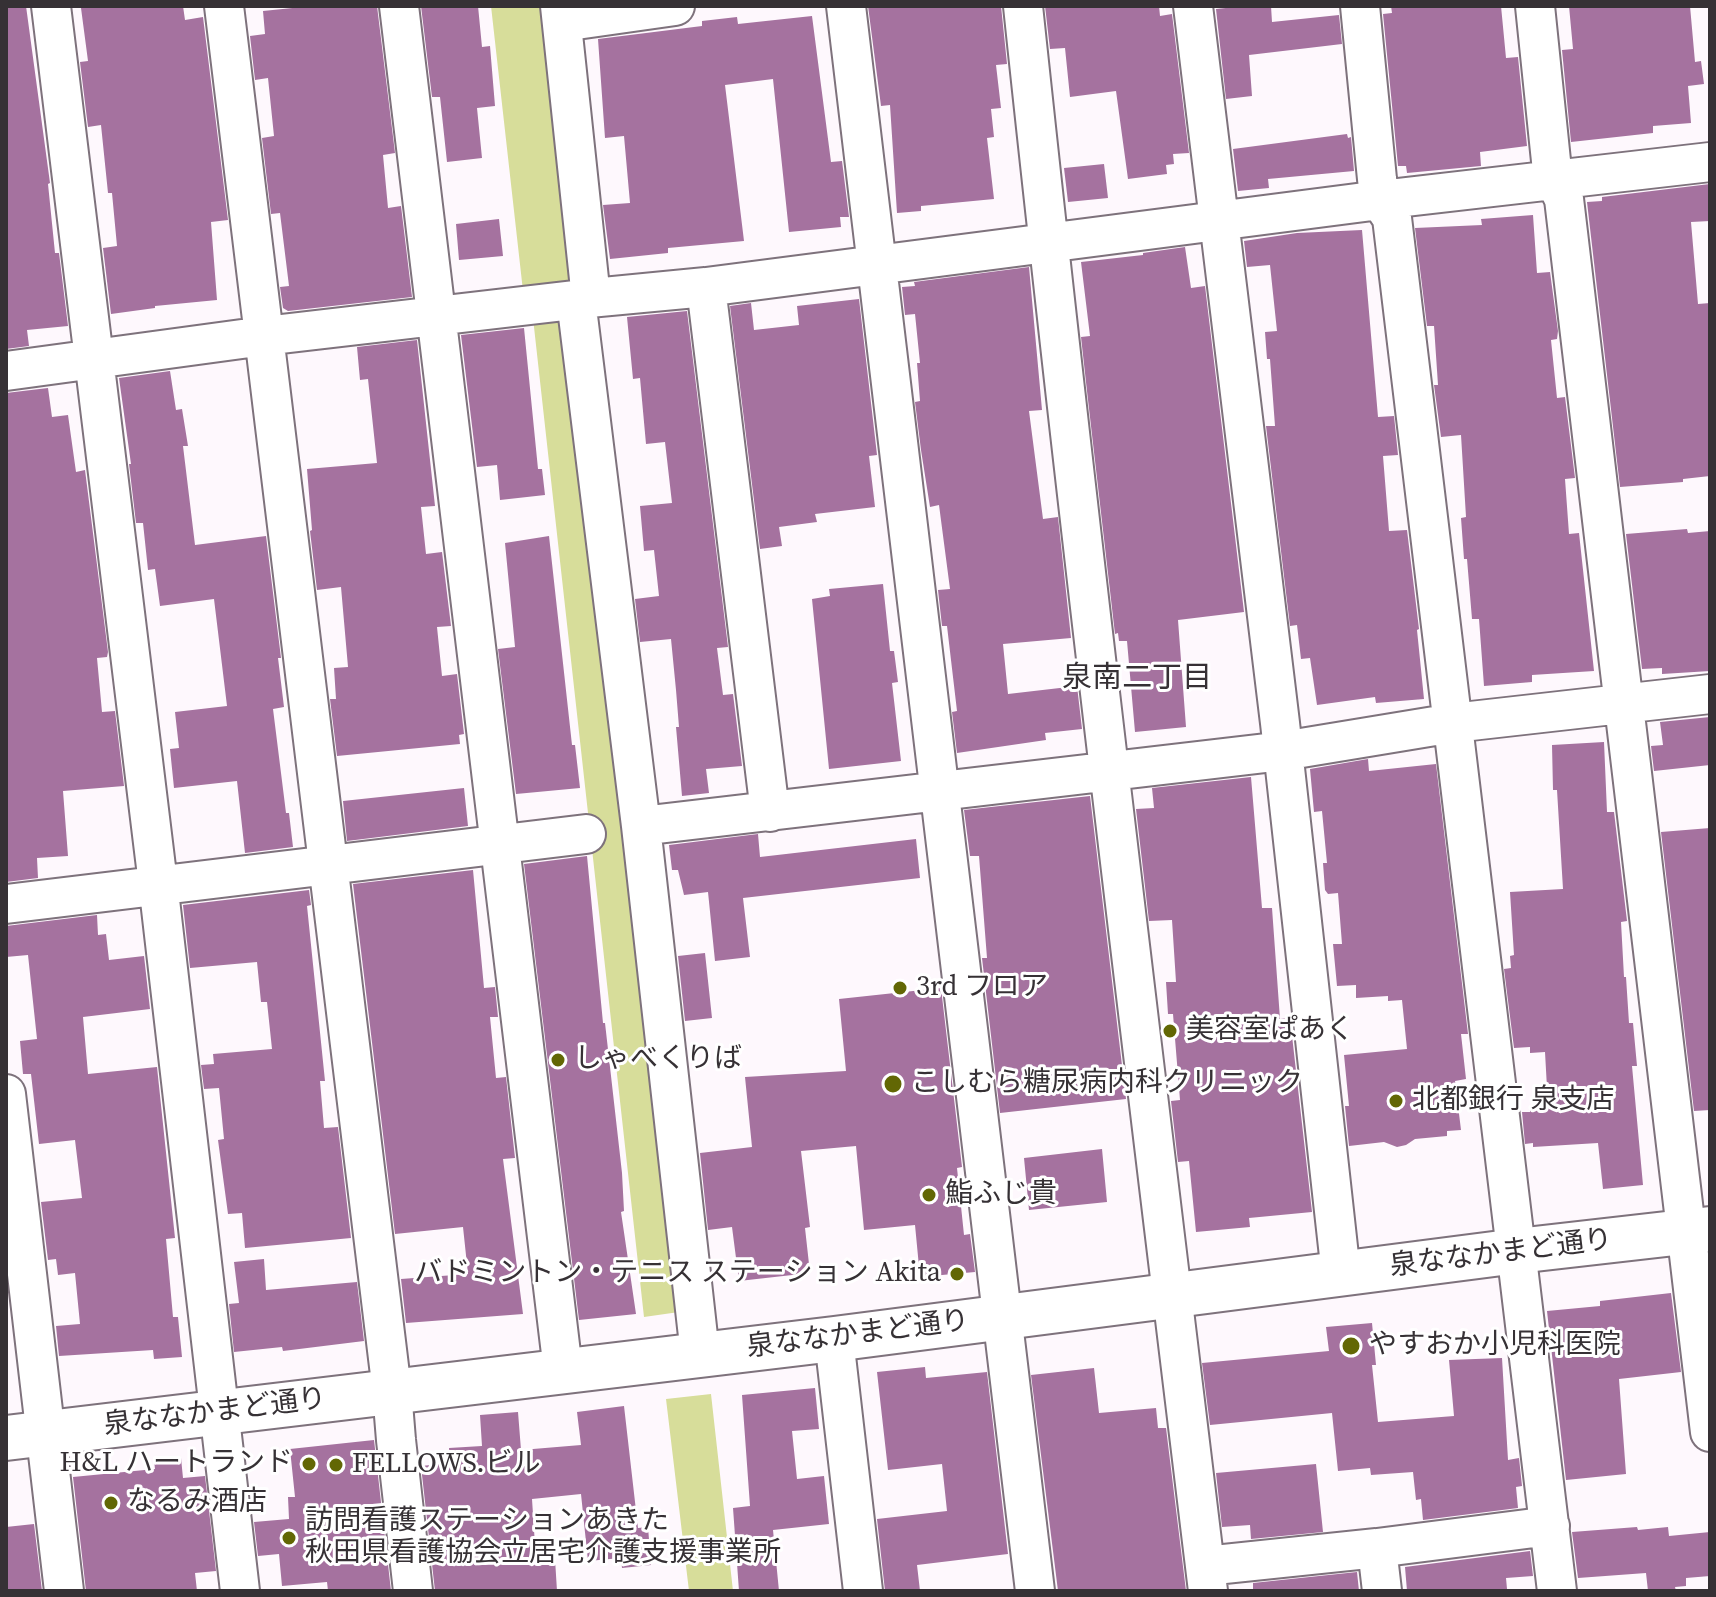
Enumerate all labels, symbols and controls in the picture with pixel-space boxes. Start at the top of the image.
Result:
district label: 泉南二丁目 [1062,661,1212,697]
place label: 3rd フロア [916,971,1048,1005]
marker: 3rd フロア [891,979,909,997]
place label: 美容室ぱあく [1186,1014,1354,1048]
marker: 美容室ぱあく [1161,1022,1179,1040]
place label: しゃべくりば [574,1043,742,1077]
marker: しゃべくりば [549,1051,567,1069]
place label: こしむら糖尿病内科クリニック [911,1067,1303,1101]
marker: こしむら糖尿病内科クリニック [882,1073,904,1095]
place label: 北都銀行 泉支店 [1412,1084,1615,1118]
marker: 北都銀行 泉支店 [1387,1092,1405,1110]
place label: 鮨ふじ貴 [945,1178,1057,1212]
marker: 鮨ふじ貴 [920,1186,938,1204]
street label: 泉ななかまど通り [1388,1224,1614,1284]
place label: バドミントン・テニス ステーション Akita [414,1257,941,1291]
marker: バドミントン・テニス ステーション Akita [948,1265,966,1283]
street label: 泉ななかまど通り [745,1305,971,1365]
place label: やすおか小児科医院 [1369,1329,1621,1363]
marker: やすおか小児科医院 [1340,1335,1362,1357]
street label: 泉ななかまど通り [102,1383,328,1443]
place label: H&L ハートランド [60,1447,293,1481]
place label: FELLOWS.ビル [352,1448,541,1482]
marker: H&L ハートランド [300,1455,318,1473]
marker: FELLOWS.ビル [327,1456,345,1474]
place label: なるみ酒店 [127,1486,267,1520]
marker: なるみ酒店 [102,1494,120,1512]
place label: 訪問看護ステーションあきた 秋田県看護協会立居宅介護支援事業所 [305,1505,781,1571]
marker: 訪問看護ステーションあきた 秋田県看護協会立居宅介護支援事業所 [280,1529,298,1547]

